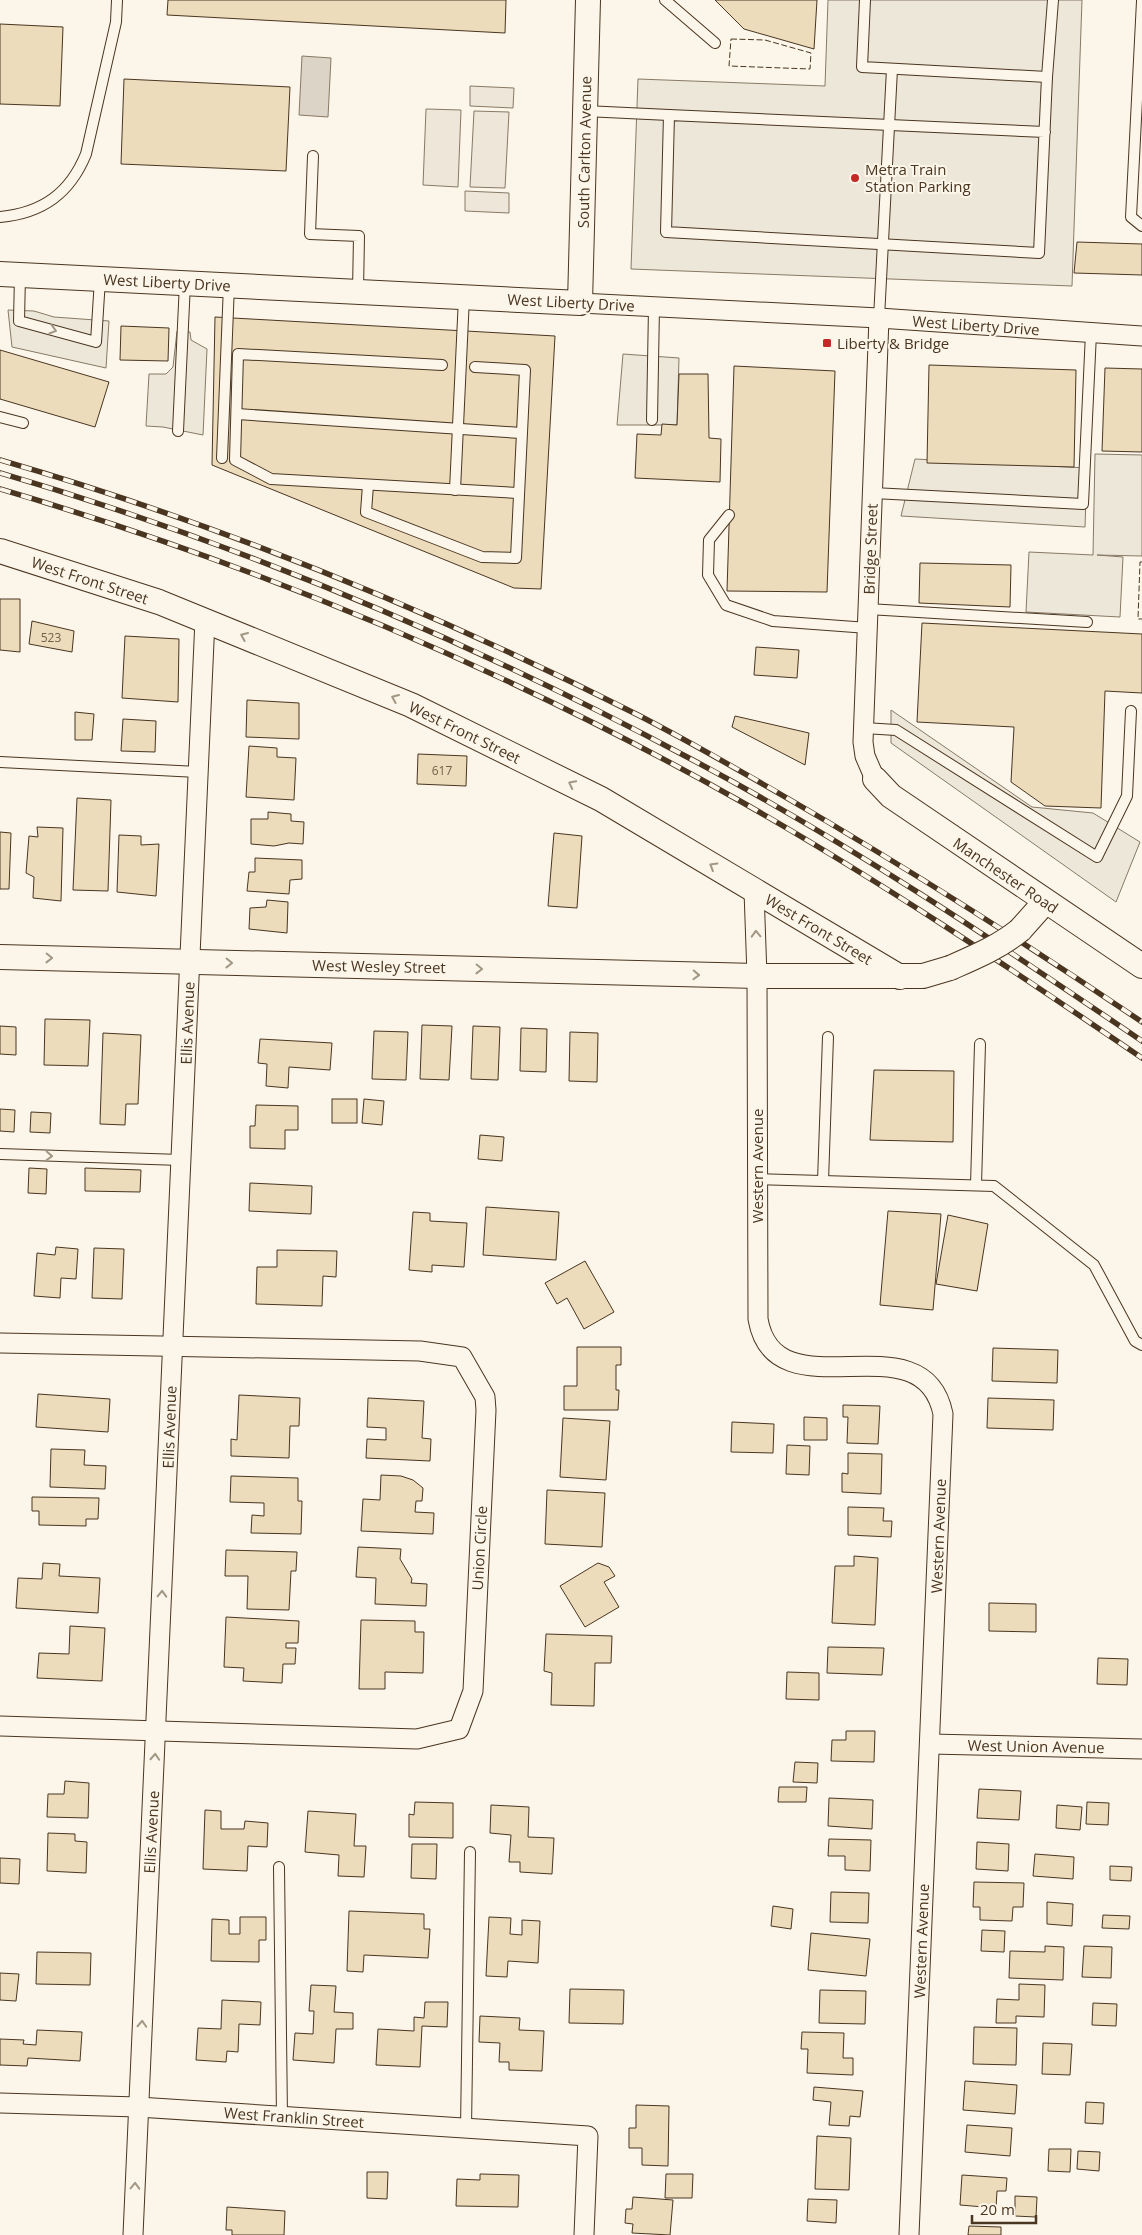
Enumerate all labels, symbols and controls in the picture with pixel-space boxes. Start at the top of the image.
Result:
street label: South Carlton Avenue [573,76,595,228]
place label: Metra Train Station Parking [865,159,971,196]
marker: Metra Train Station Parking [849,172,861,184]
street label: West Liberty Drive [103,269,231,295]
street label: West Liberty Drive [507,289,635,315]
street label: West Liberty Drive [912,311,1040,339]
one-way arrow [49,325,57,335]
place label: Liberty & Bridge [837,333,949,353]
marker: Liberty & Bridge [821,337,833,349]
street label: Bridge Street [858,503,882,595]
street label: West Front Street [29,552,151,608]
house number: 523 [41,629,61,646]
one-way arrow [240,631,249,642]
one-way arrow [391,694,399,704]
street label: West Front Street [406,696,524,768]
house number: 617 [432,762,452,779]
one-way arrow [568,780,577,791]
street label: Manchester Road [950,832,1062,918]
one-way arrow [709,862,718,872]
street label: West Front Street [762,889,876,969]
one-way arrow [750,929,761,937]
one-way arrow [45,953,53,963]
street label: West Wesley Street [312,955,446,977]
one-way arrow [225,957,233,968]
one-way arrow [475,964,483,974]
one-way arrow [692,969,700,980]
street label: Ellis Avenue [176,981,198,1065]
street label: Western Avenue [747,1109,767,1223]
one-way arrow [45,1151,53,1161]
street label: Ellis Avenue [158,1385,180,1469]
street label: Western Avenue [926,1478,950,1594]
street label: Union Circle [467,1505,491,1591]
one-way arrow [157,1590,167,1598]
street label: West Union Avenue [967,1735,1105,1757]
one-way arrow [149,1752,160,1760]
street label: Ellis Avenue [139,1790,163,1874]
street label: Western Avenue [909,1883,933,1999]
one-way arrow [137,2020,148,2028]
street label: West Franklin Street [223,2102,365,2132]
one-way arrow [130,2182,140,2190]
scale bar [972,2192,1036,2224]
text: 20 m [980,2199,1015,2219]

